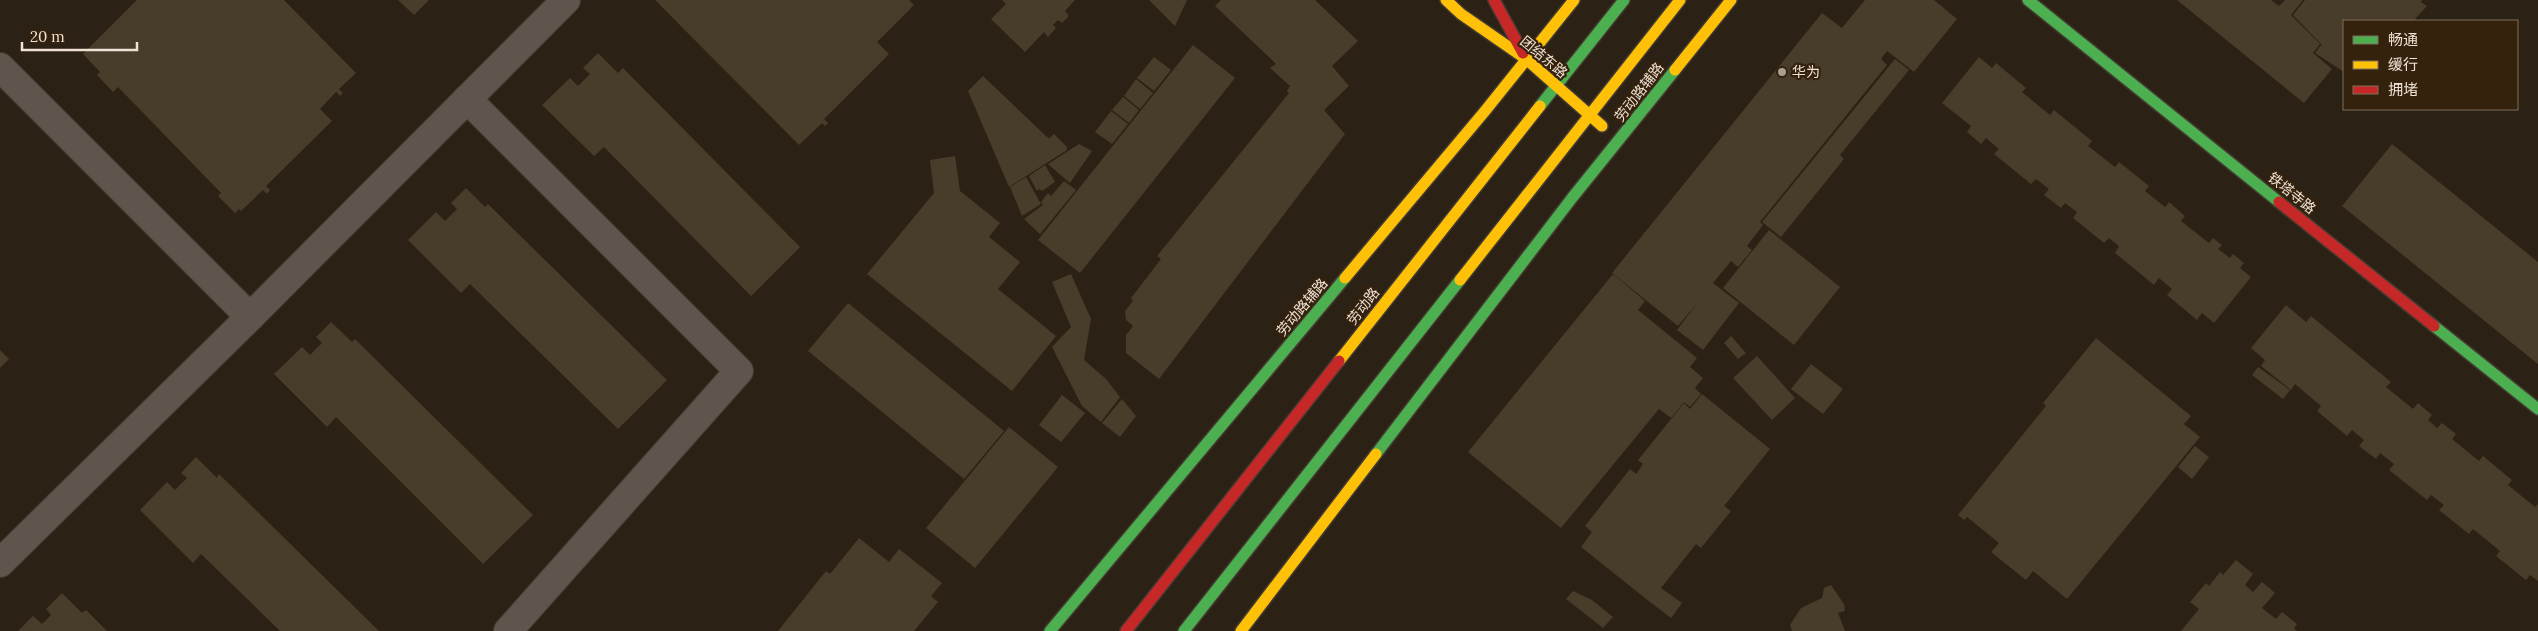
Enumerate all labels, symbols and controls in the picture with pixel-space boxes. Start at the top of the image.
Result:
scale bar [22,20,138,52]
legend [2343,20,2518,110]
text: 20 m [30,27,65,46]
text: 畅通 [2388,30,2418,49]
street label: 团结东路 [1517,32,1571,82]
text: 缓行 [2388,55,2418,74]
street label: 劳动路辅路 [1610,59,1668,125]
place label: 华为 [1792,63,1820,81]
marker: 华为 [1776,66,1788,78]
text: 拥堵 [2388,80,2418,99]
street label: 铁塔寺路 [2265,168,2319,218]
street label: 劳动路辅路 [1273,274,1331,340]
street label: 劳动路 [1343,284,1383,328]

